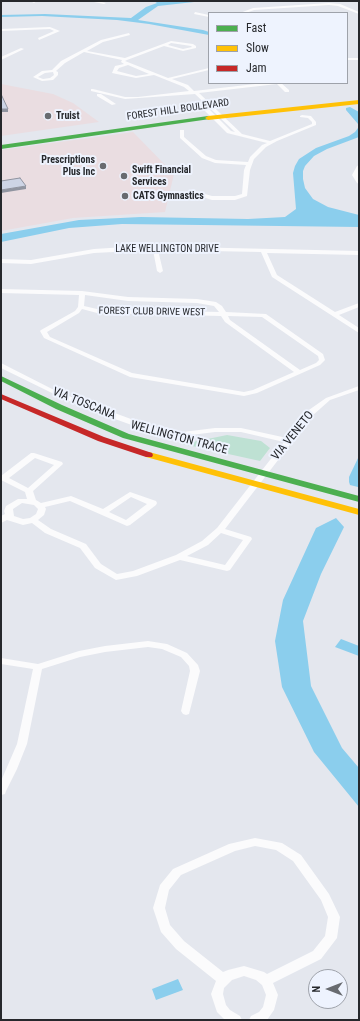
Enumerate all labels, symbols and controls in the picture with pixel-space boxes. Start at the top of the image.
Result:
legend [208,12,348,84]
text: Fast [246,21,266,35]
text: Slow [246,41,269,55]
text: Jam [246,61,267,75]
street label: FOREST HILL BOULEVARD [126,97,230,123]
place label: Truist [56,110,79,122]
marker: Truist [43,111,53,121]
place label: Prescriptions Plus Inc [41,154,95,178]
marker: Prescriptions Plus Inc [98,161,108,171]
place label: Swift Financial Services [132,164,191,188]
marker: Swift Financial Services [119,171,129,181]
place label: CATS Gymnastics [133,190,204,202]
marker: CATS Gymnastics [120,191,130,201]
street label: LAKE WELLINGTON DRIVE [115,243,219,255]
street label: FOREST CLUB DRIVE WEST [99,305,205,319]
street label: VIA TOSCANA [50,385,118,423]
street label: VIA VENETO [269,409,317,463]
street label: WELLINGTON TRACE [129,418,229,458]
north arrow [308,969,348,1009]
text: N [310,986,323,992]

